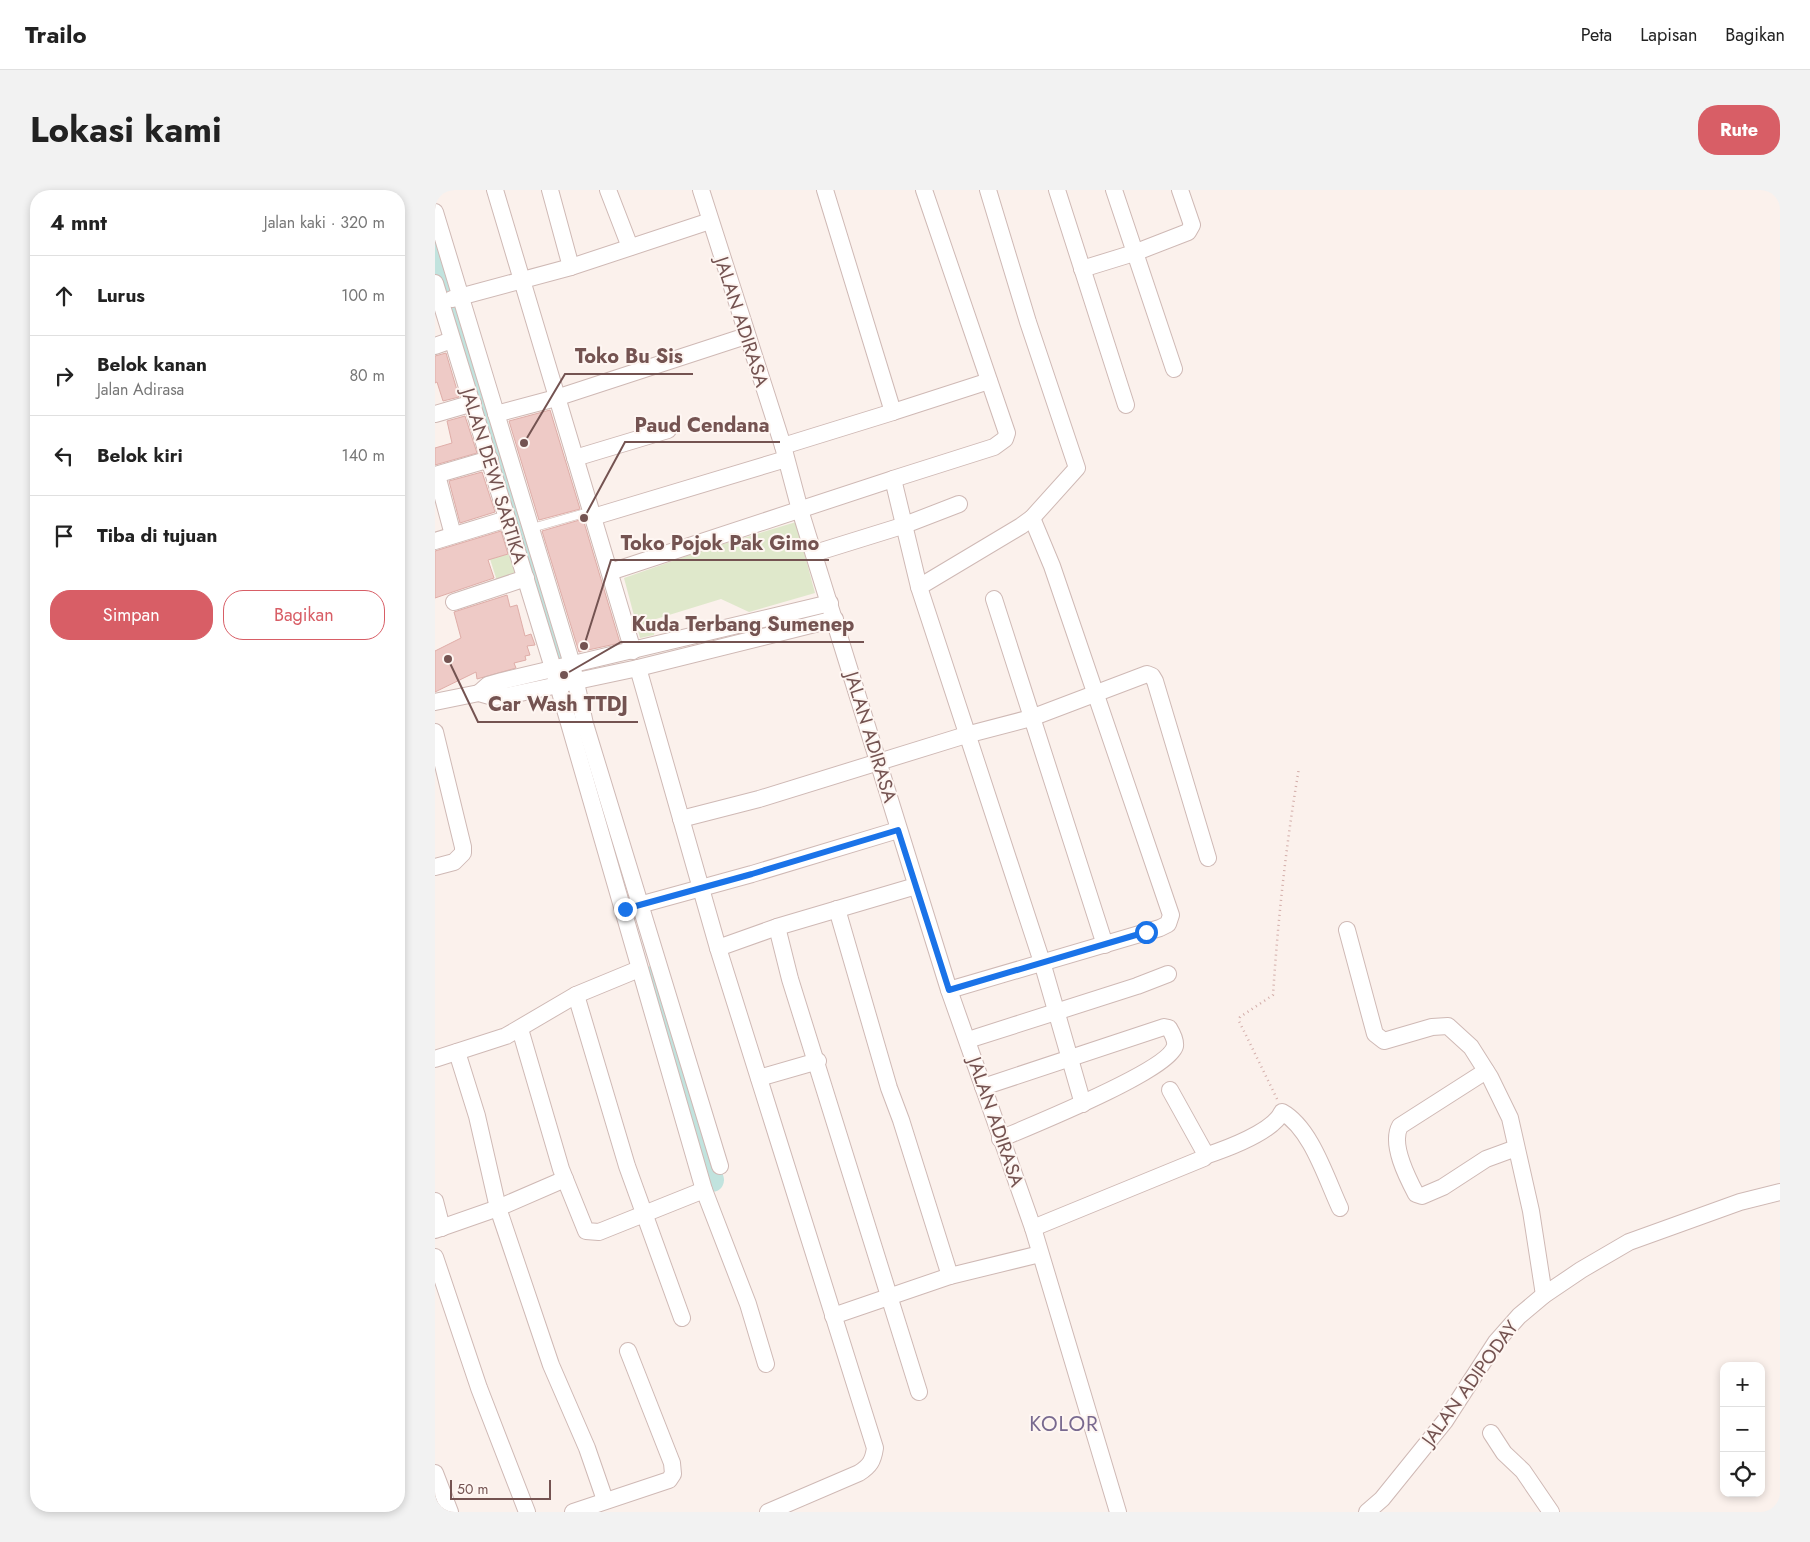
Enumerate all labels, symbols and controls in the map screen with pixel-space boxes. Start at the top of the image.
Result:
text: Trailo [25,17,87,52]
text: Peta [1581,22,1612,48]
text: Lapisan [1640,22,1697,48]
text: Bagikan [1725,22,1785,48]
text: Lokasi kami [30,105,222,155]
button: Rute [1698,105,1780,155]
text: 4 mnt [50,208,107,238]
text: Jalan kaki · 320 m [264,211,385,234]
street label: JALAN ADIRASA [707,251,776,391]
icon: ahead [50,282,78,310]
text: Lurus [97,282,145,309]
text: 100 m [341,284,385,307]
callout: Toko Bu Sis [565,339,693,374]
text: Toko Bu Sis [575,342,683,371]
text: Belok kanan [97,351,207,378]
icon: right [50,362,78,390]
text: 80 m [349,364,385,387]
text: Jalan Adirasa [97,378,184,401]
street label: JALAN DEWI SARTIKA [454,382,534,567]
callout: Paud Cendana [625,407,780,442]
text: Paud Cendana [635,411,769,440]
icon: left [50,442,78,470]
text: Belok kiri [97,442,183,469]
text: 140 m [342,444,385,467]
icon: arrive [50,522,78,550]
text: Tiba di tujuan [97,522,217,549]
callout: Toko Pojok Pak Gimo [611,525,829,560]
text: Toko Pojok Pak Gimo [621,529,820,558]
button: Simpan [50,590,213,640]
button: Bagikan [223,590,385,640]
callout: Kuda Terbang Sumenep [621,607,864,642]
text: Kuda Terbang Sumenep [632,610,854,639]
street label: JALAN ADIRASA [837,665,904,806]
callout: Car Wash TTDJ [478,687,638,722]
text: Car Wash TTDJ [488,690,628,719]
route end [614,898,637,921]
route start [1135,921,1158,944]
street label: JALAN ADIRASA [960,1051,1031,1191]
street label: JALAN ADIPODAY [1414,1315,1525,1454]
map controls [1720,1362,1765,1497]
button: + [1720,1362,1765,1407]
button: − [1720,1407,1765,1452]
district label: KOLOR [1029,1409,1099,1439]
button: locate [1720,1452,1765,1497]
scale bar [450,1477,551,1500]
text: 50 m [457,1479,488,1499]

